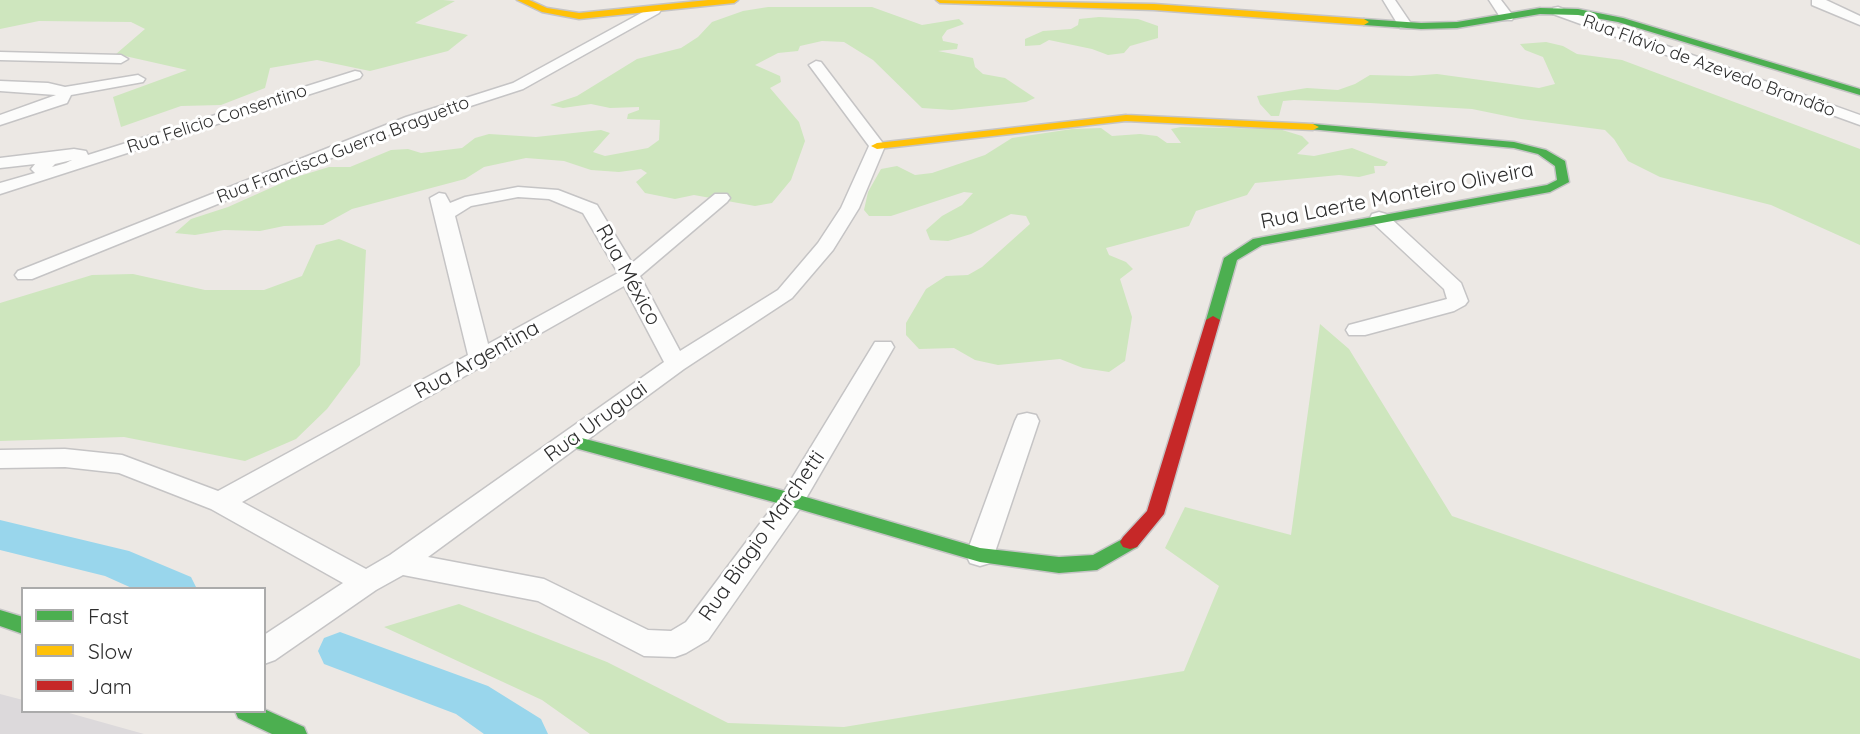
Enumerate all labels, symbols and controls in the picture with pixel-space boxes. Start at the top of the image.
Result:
street label: Rua Flávio de Azevedo Brandão [1580,10,1838,122]
street label: Rua Felicio Consentino [124,80,310,158]
street label: Rua Francisca Guerra Braguetto [214,92,472,208]
street label: Rua Laerte Monteiro Oliveira [1258,157,1536,235]
street label: Rua México [590,220,666,330]
street label: Rua Argentina [410,315,544,405]
street label: Rua Uruguai [540,376,652,468]
street label: Rua Biagio Marchetti [694,446,830,626]
legend [21,587,266,713]
text: Fast [88,603,129,629]
text: Slow [88,638,133,664]
text: Jam [88,673,132,699]

